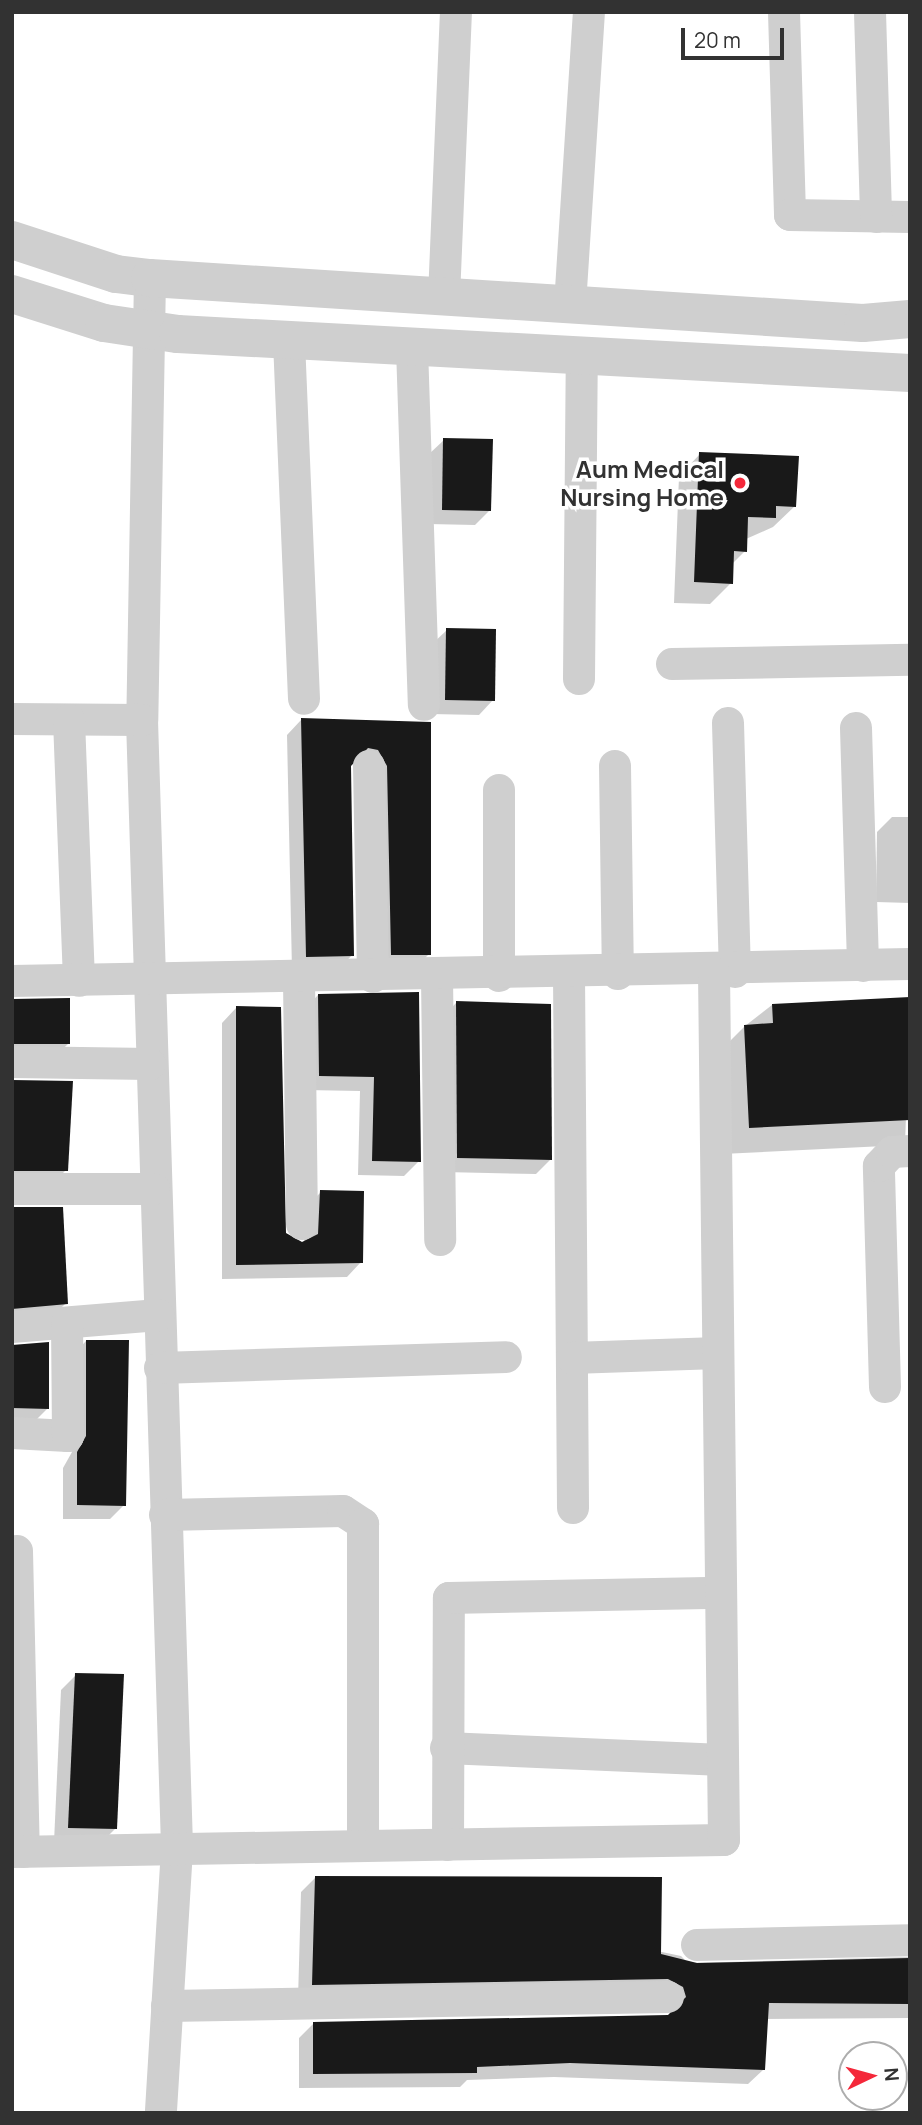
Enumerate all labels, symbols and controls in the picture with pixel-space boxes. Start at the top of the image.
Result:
scale bar [684,14,787,58]
text: 20 m [694,26,741,54]
place label: Aum Medical Nursing Home [560,455,724,511]
marker: Aum Medical Nursing Home [730,473,750,493]
north arrow [838,2041,908,2111]
text: N [878,2066,905,2082]

